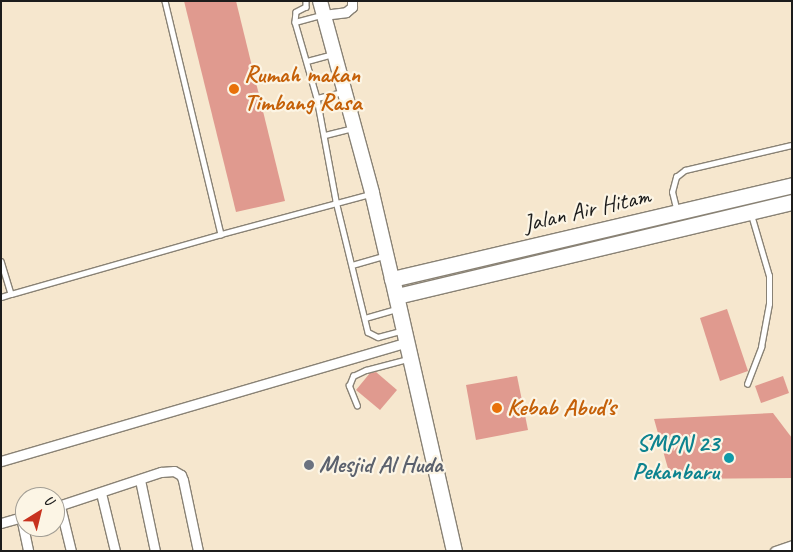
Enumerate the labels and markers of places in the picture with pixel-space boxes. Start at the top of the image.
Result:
place label: Rumah makan Timbang Rasa [244,61,361,117]
marker: Rumah makan Timbang Rasa [228,83,240,95]
place label: Kebab Abud's [507,394,616,422]
marker: Kebab Abud's [491,402,503,414]
place label: SMPN 23 Pekanbaru [632,430,719,486]
place label: Mesjid Al Huda [319,451,443,479]
marker: SMPN 23 Pekanbaru [723,452,735,464]
marker: Mesjid Al Huda [303,459,315,471]

